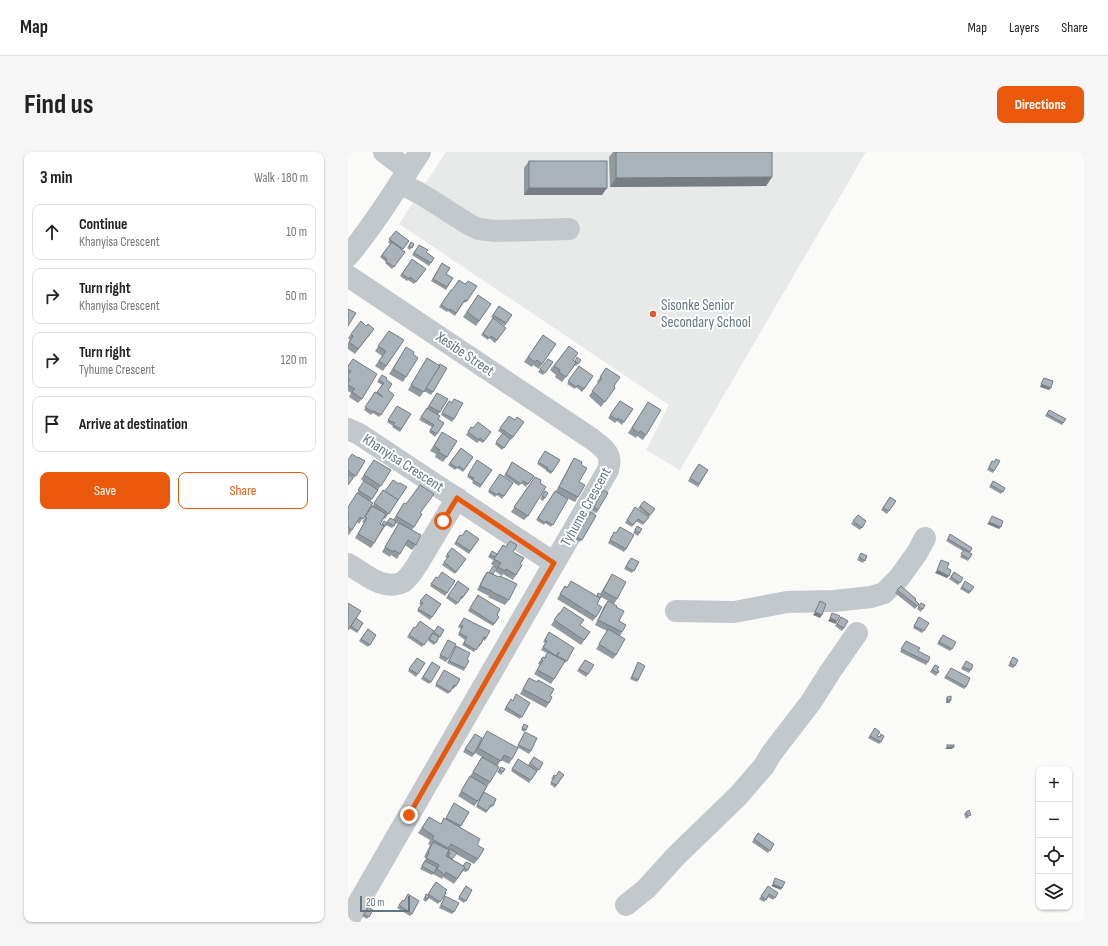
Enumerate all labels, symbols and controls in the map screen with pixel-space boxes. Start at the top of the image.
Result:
text: Map [20,16,48,39]
text: Map [967,19,987,36]
text: Layers [1009,19,1039,36]
text: Share [1061,19,1088,36]
button: Directions [997,86,1084,123]
text: Find us [24,88,93,121]
text: 3 min [40,168,73,188]
text: Walk · 180 m [254,170,308,186]
text: Continue [79,215,128,234]
icon: ahead [41,221,63,243]
text: 10 m [286,224,307,240]
text: Khanyisa Crescent [79,234,160,250]
text: Turn right [79,279,131,298]
icon: right [41,285,63,307]
text: 50 m [286,288,307,304]
place label: Sisonke Senior Secondary School [661,296,751,332]
text: Khanyisa Crescent [79,298,160,314]
marker: Sisonke Senior Secondary School [648,309,658,319]
street label: Xesibe Street [431,327,498,381]
text: Turn right [79,343,131,362]
icon: right [41,349,63,371]
text: 120 m [281,352,307,368]
text: Tyhume Crescent [79,362,155,378]
icon: arrive [41,413,63,435]
text: Arrive at destination [79,415,188,434]
street label: Khanyisa Crescent [359,430,448,497]
street label: Tyhume Crescent [556,464,616,550]
button: Save [40,472,170,509]
button: Share [178,472,308,509]
route start [434,512,452,530]
map controls [1036,766,1072,910]
button: + [1036,766,1072,802]
button: − [1036,802,1072,838]
route end [400,806,418,824]
button: locate [1036,838,1072,874]
button: layers [1036,874,1072,910]
scale bar [360,894,410,913]
text: 20 m [366,896,384,909]

